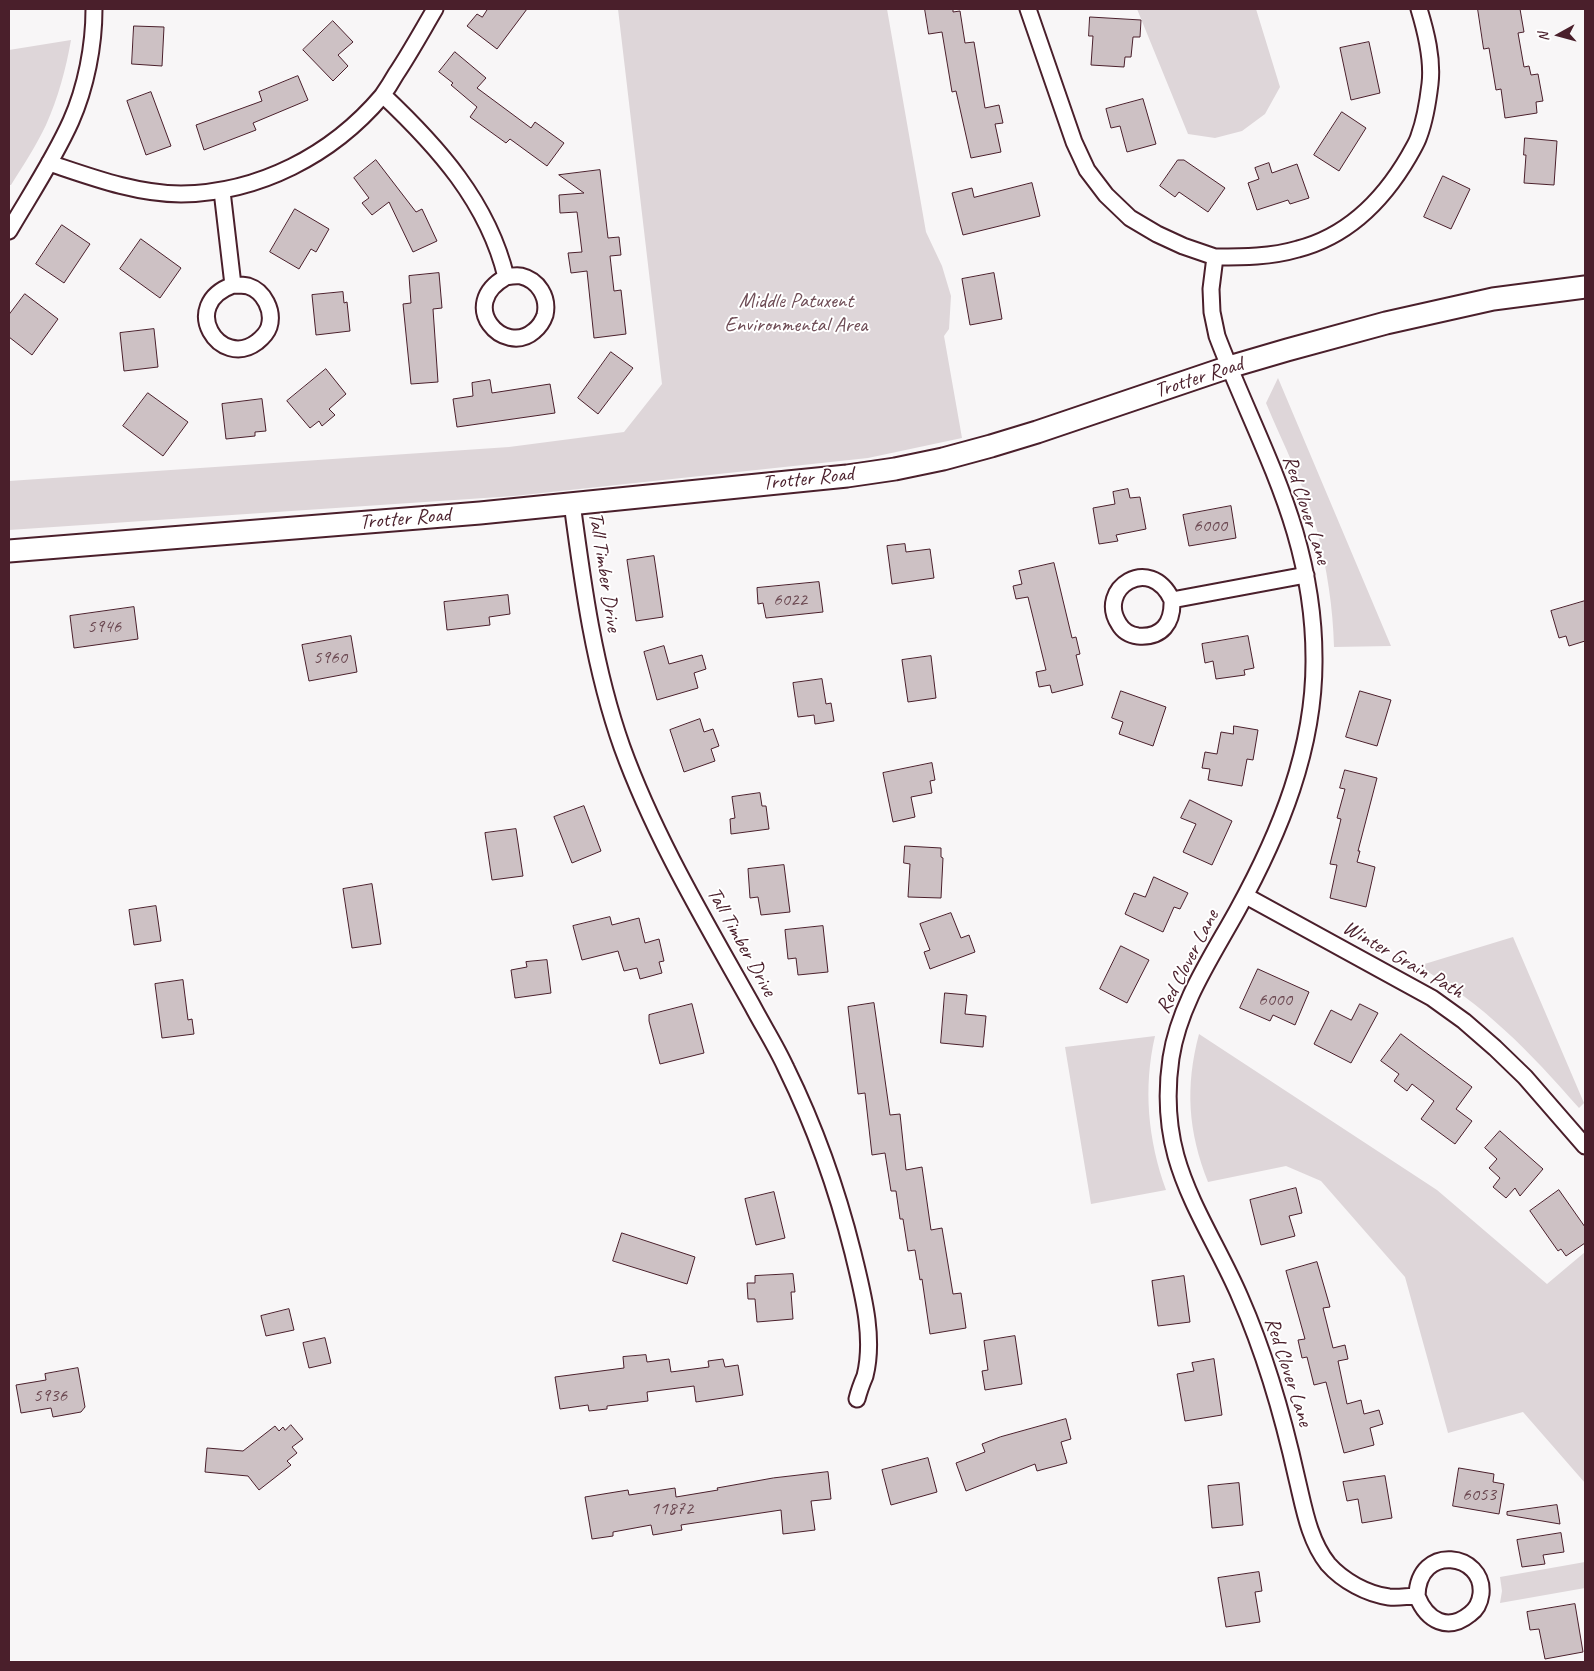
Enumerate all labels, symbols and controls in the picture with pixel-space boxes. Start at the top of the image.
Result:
north arrow [1534,10,1584,60]
text: N [1535,32,1553,42]
park label: Middle Patuxent Environmental Area [725,288,867,338]
street label: Trotter Road [1152,352,1246,404]
street label: Red Clover Lane [1277,452,1335,568]
street label: Trotter Road [761,462,855,496]
street label: Trotter Road [358,502,452,536]
street label: Tall Timber Drive [582,510,626,634]
house number: 6000 [1193,515,1227,537]
house number: 6022 [773,589,807,611]
house number: 5946 [87,616,121,638]
house number: 5960 [313,647,347,669]
street label: Tall Timber Drive [701,883,781,1001]
street label: Red Clover Lane [1151,906,1225,1018]
street label: Winter Grain Path [1338,915,1468,1005]
house number: 6000 [1258,989,1292,1011]
street label: Red Clover Lane [1259,1314,1317,1430]
house number: 5936 [33,1385,67,1407]
house number: 6053 [1462,1484,1496,1506]
house number: 11872 [651,1498,693,1520]

